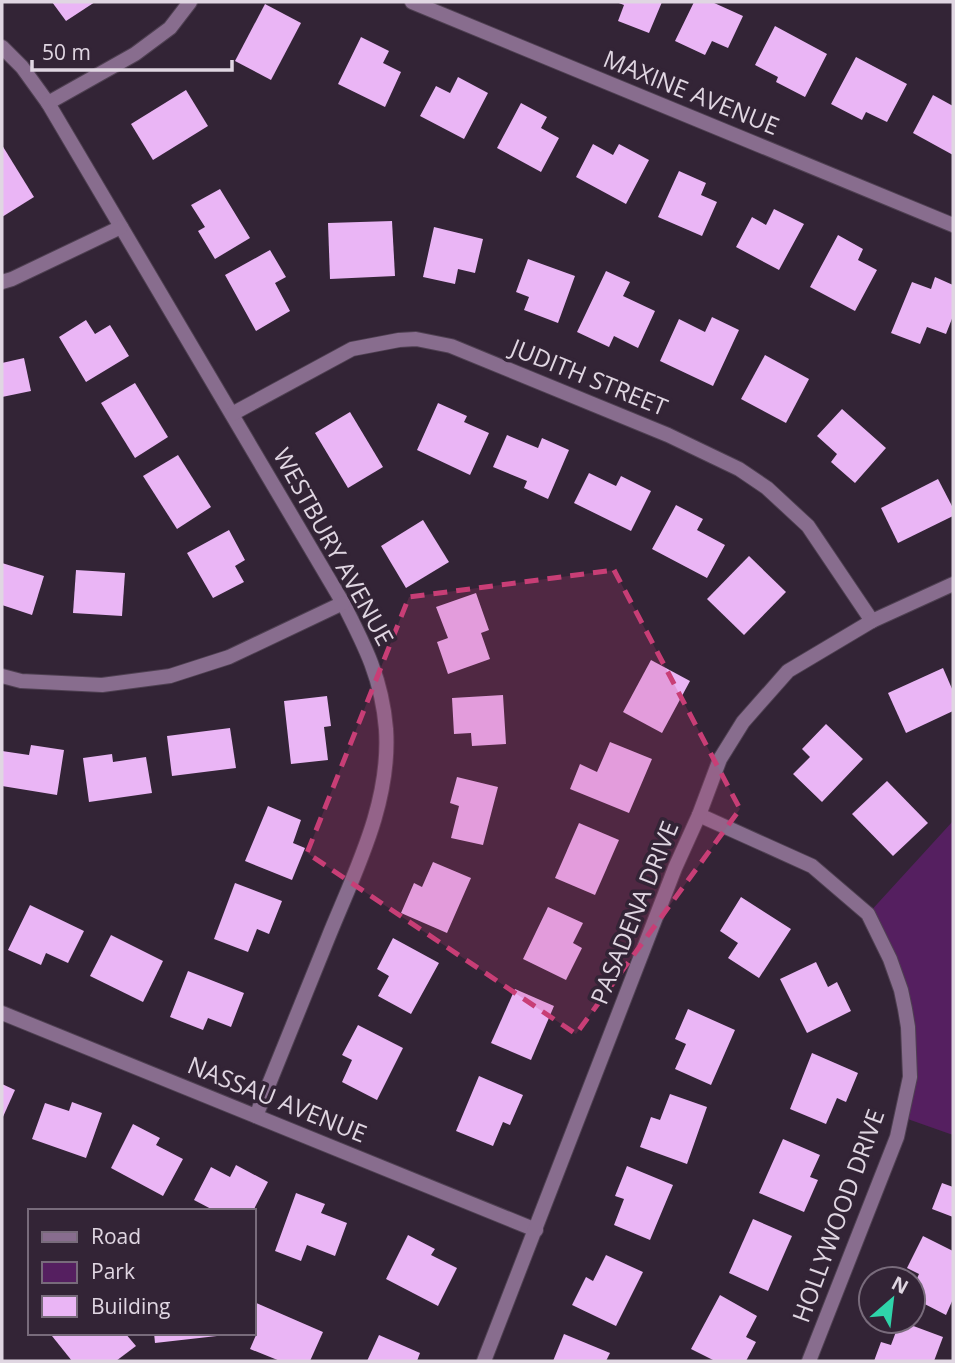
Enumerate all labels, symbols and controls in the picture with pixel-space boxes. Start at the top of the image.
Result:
scale bar [32,28,231,72]
text: 50 m [42,38,91,66]
street label: MAXINE AVENUE [599,41,784,142]
street label: JUDITH STREET [504,329,673,423]
street label: WESTBURY AVENUE [266,442,402,651]
street label: PASADENA DRIVE [582,816,685,1009]
street label: NASSAU AVENUE [183,1048,372,1150]
street label: HOLLYWOOD DRIVE [784,1104,891,1327]
legend [28,1209,256,1335]
text: Road [91,1222,141,1250]
text: Park [91,1257,135,1285]
north arrow [857,1265,927,1335]
text: N [887,1270,913,1300]
text: Building [91,1292,170,1320]

